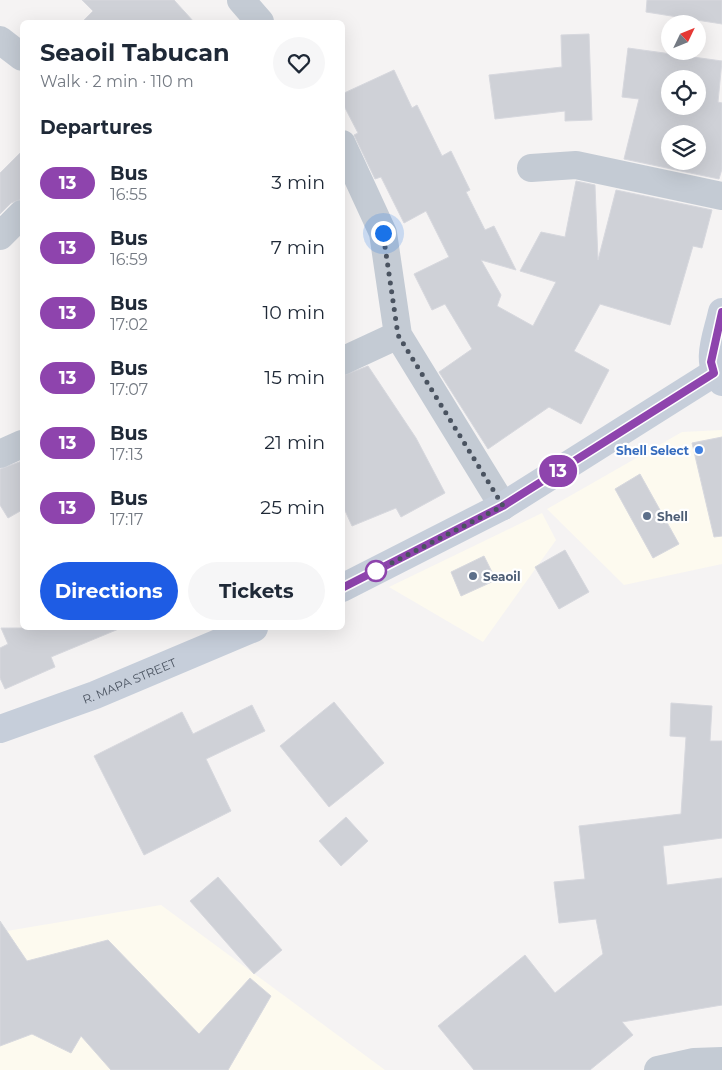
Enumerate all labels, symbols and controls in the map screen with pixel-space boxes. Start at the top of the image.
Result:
north arrow [661,15,706,60]
map controls [661,15,706,170]
button: heart [273,37,325,89]
text: Seaoil Tabucan [40,38,230,67]
button: locate [661,70,706,115]
text: Walk · 2 min · 110 m [40,72,194,91]
text: Departures [40,116,152,139]
button: layers [661,125,706,170]
text: Bus [110,162,148,185]
text: 3 min [271,171,325,194]
text: 13 [59,172,76,194]
text: 16:55 [110,185,147,204]
your location [371,221,396,246]
text: Bus [110,227,148,250]
text: 7 min [271,236,325,259]
text: 13 [59,237,76,259]
text: 16:59 [110,250,148,269]
text: Bus [110,292,148,315]
text: 10 min [262,301,325,324]
text: 13 [59,302,76,324]
text: 17:02 [110,315,148,334]
text: Bus [110,357,148,380]
text: 15 min [264,366,325,389]
text: 13 [59,367,76,389]
text: 17:07 [110,380,148,399]
text: Bus [110,422,148,445]
text: 21 min [264,431,325,454]
text: 13 [59,432,76,454]
place label: Shell Select [616,443,690,458]
marker: Shell Select [693,444,705,456]
text: 17:13 [110,445,143,464]
line badge: 13 [536,455,580,487]
text: 13 [549,460,567,482]
text: Bus [110,487,148,510]
text: 25 min [260,496,325,519]
text: 13 [59,497,76,519]
place label: Shell [657,509,688,524]
text: 17:17 [110,510,143,529]
marker: Shell [641,510,653,522]
unlabelled marker [365,560,387,582]
button: Directions [40,562,178,620]
button: Tickets [188,562,325,620]
place label: Seaoil [483,569,521,584]
marker: Seaoil [467,570,479,582]
street label: R. MAPA STREET [80,654,178,706]

